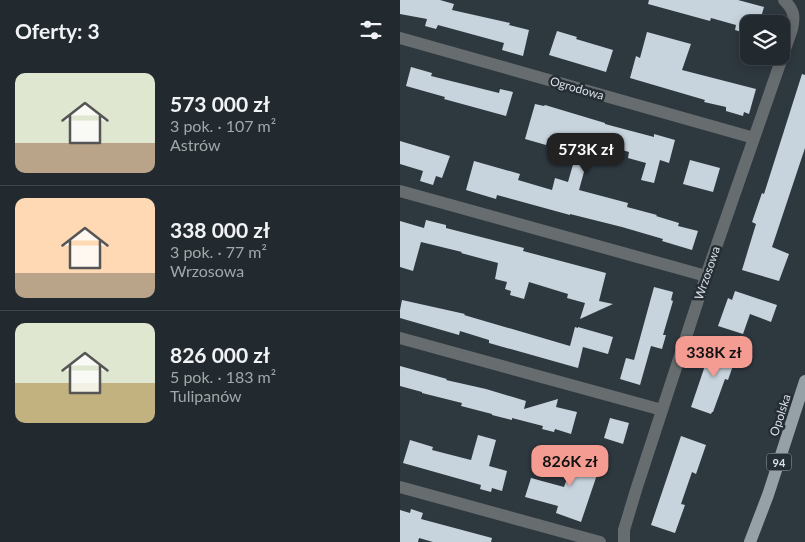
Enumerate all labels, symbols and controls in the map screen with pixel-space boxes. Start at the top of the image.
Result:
map controls [740,15,790,65]
button: layers [740,15,790,65]
icon: filters [357,16,385,44]
text: Oferty: 3 [15,18,100,43]
street label: Ogrodowa [548,73,606,103]
text: 573 000 zł [170,91,270,116]
icon: home [55,93,115,153]
text: 3 pok. · 107 m² [170,116,276,135]
pin: 573K zł [540,132,632,175]
text: Astrów [170,135,221,154]
text: 573K zł [558,139,614,158]
text: 338 000 zł [170,217,270,242]
icon: home [55,218,115,278]
text: 3 pok. · 77 m² [170,242,267,261]
street label: Wrzosowa [691,244,723,302]
text: Wrzosowa [170,261,244,280]
pin: 338K zł [668,336,760,378]
text: 826 000 zł [170,342,270,367]
text: 338K zł [686,342,742,361]
icon: home [55,343,115,403]
text: 5 pok. · 183 m² [170,367,276,386]
text: Tulipanów [170,386,242,405]
street label: Opolska [766,392,794,438]
pin: 826K zł [524,444,616,487]
text: 826K zł [542,451,598,470]
road number: 94 [766,454,792,471]

